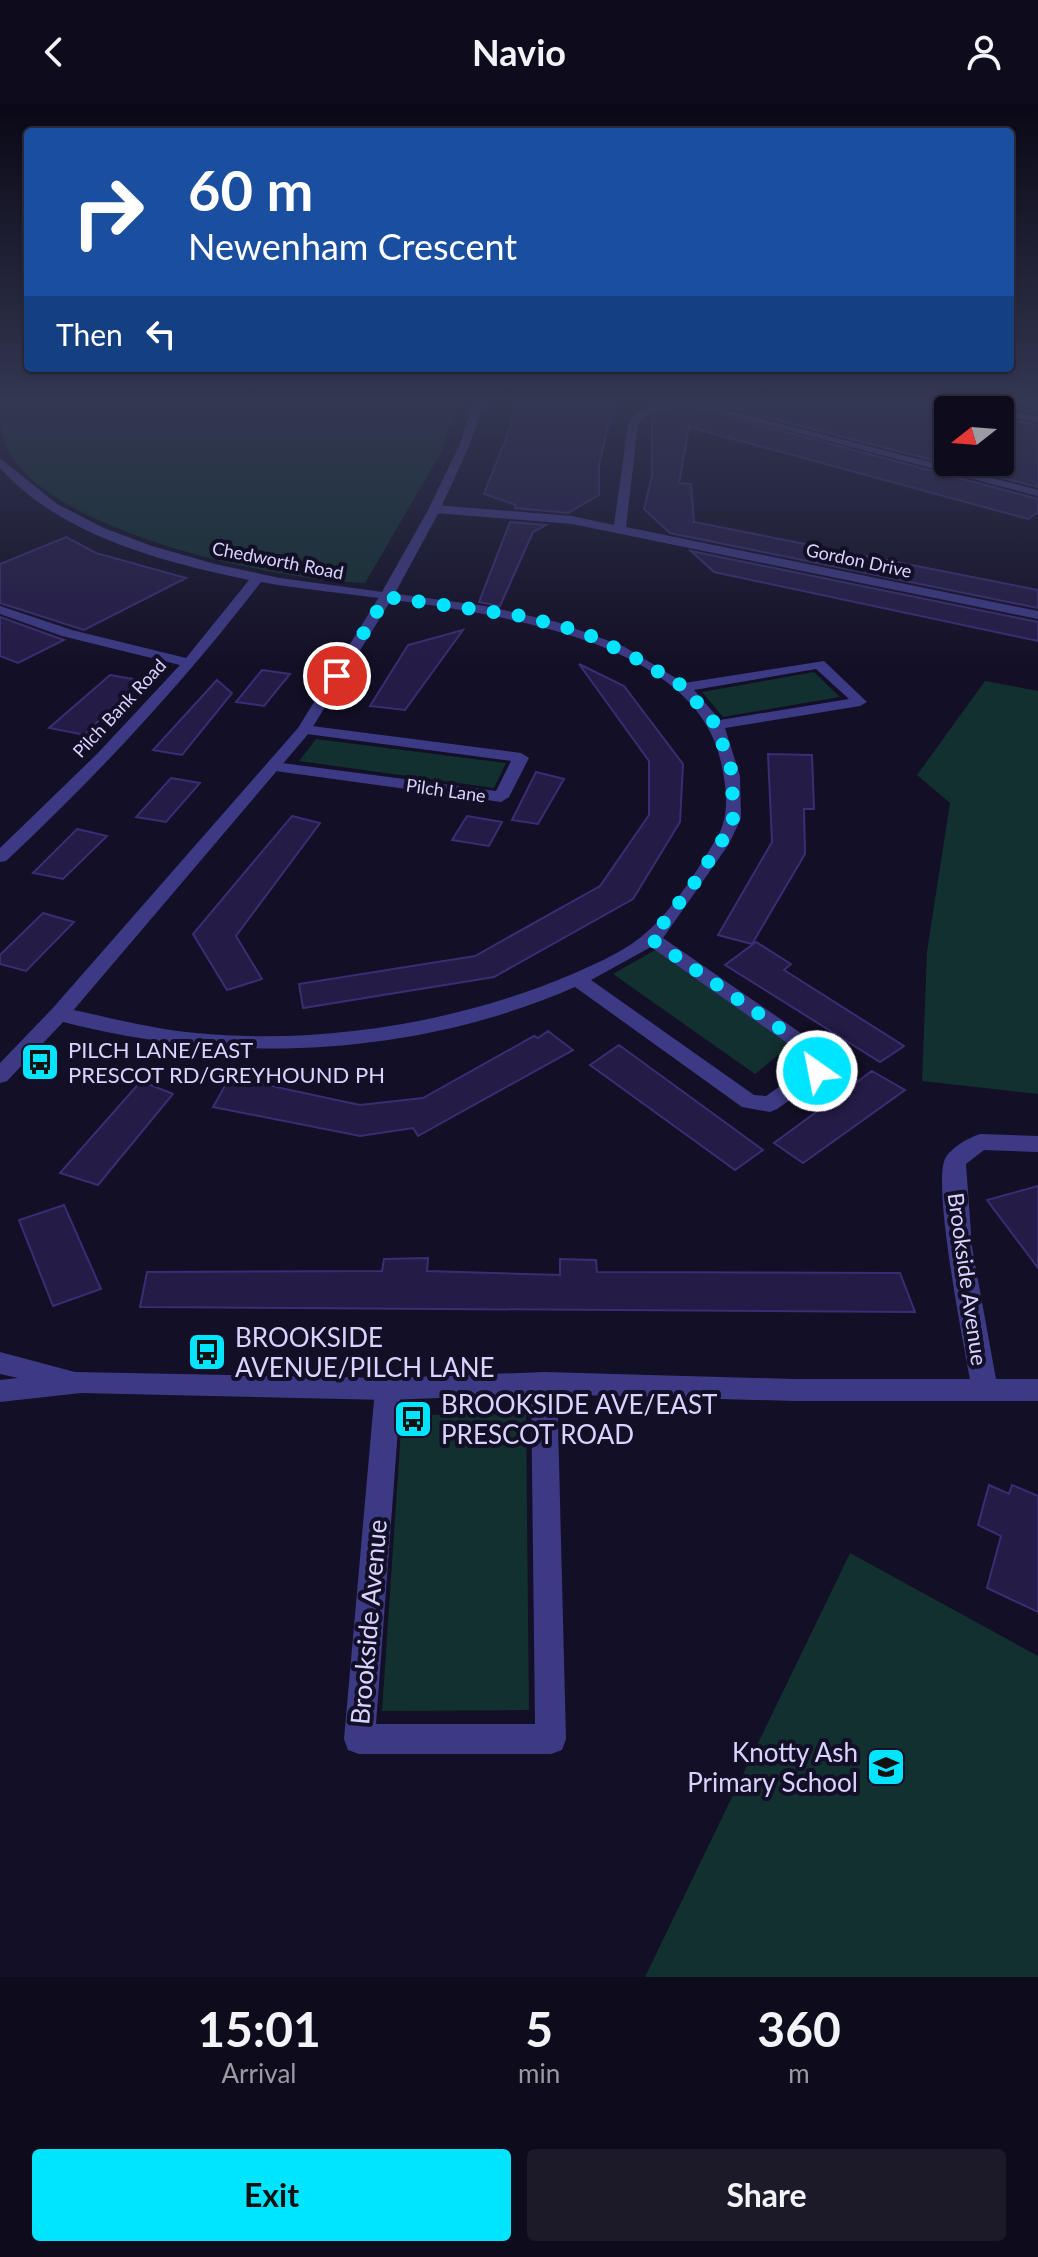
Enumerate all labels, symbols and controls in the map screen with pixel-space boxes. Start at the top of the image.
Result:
icon: back [32,30,76,74]
text: Navio [472,30,566,74]
icon: person [962,30,1006,74]
text: 60 m [188,156,313,223]
icon: right [56,160,160,264]
text: Newenham Crescent [188,224,517,268]
icon: left [139,312,183,356]
text: Then [56,316,123,352]
north arrow [934,396,1014,476]
map controls [934,396,1014,476]
street label: Chedworth Road [210,536,346,584]
street label: Gordon Drive [804,538,914,582]
pin [303,642,371,710]
street label: Pilch Bank Road [68,654,170,762]
icon: arrive [315,654,359,698]
street label: Pilch Lane [405,774,487,806]
position arrow [775,1029,859,1113]
place label: PILCH LANE/EAST PRESCOT RD/GREYHOUND PH [68,1036,385,1088]
bus stop icon: PILCH LANE/EAST PRESCOT RD/GREYHOUND PH [19,1041,61,1083]
street label: Brookside Avenue [943,1191,993,1367]
place label: BROOKSIDE AVENUE/PILCH LANE [235,1321,495,1383]
bus stop icon: BROOKSIDE AVENUE/PILCH LANE [186,1331,228,1373]
place label: BROOKSIDE AVE/EAST PRESCOT ROAD [441,1388,717,1450]
bus stop icon: BROOKSIDE AVE/EAST PRESCOT ROAD [392,1398,434,1440]
street label: Brookside Avenue [343,1518,393,1726]
place label: Knotty Ash Primary School [687,1736,858,1798]
school or university icon: Knotty Ash Primary School [865,1746,907,1788]
text: 15:01 [197,2000,321,2057]
text: 5 [525,2000,553,2057]
text: 360 [757,2000,841,2057]
text: Arrival [222,2057,296,2089]
text: min [518,2057,560,2089]
text: m [788,2057,810,2089]
button: Exit [32,2149,511,2241]
button: Share [527,2149,1006,2241]

